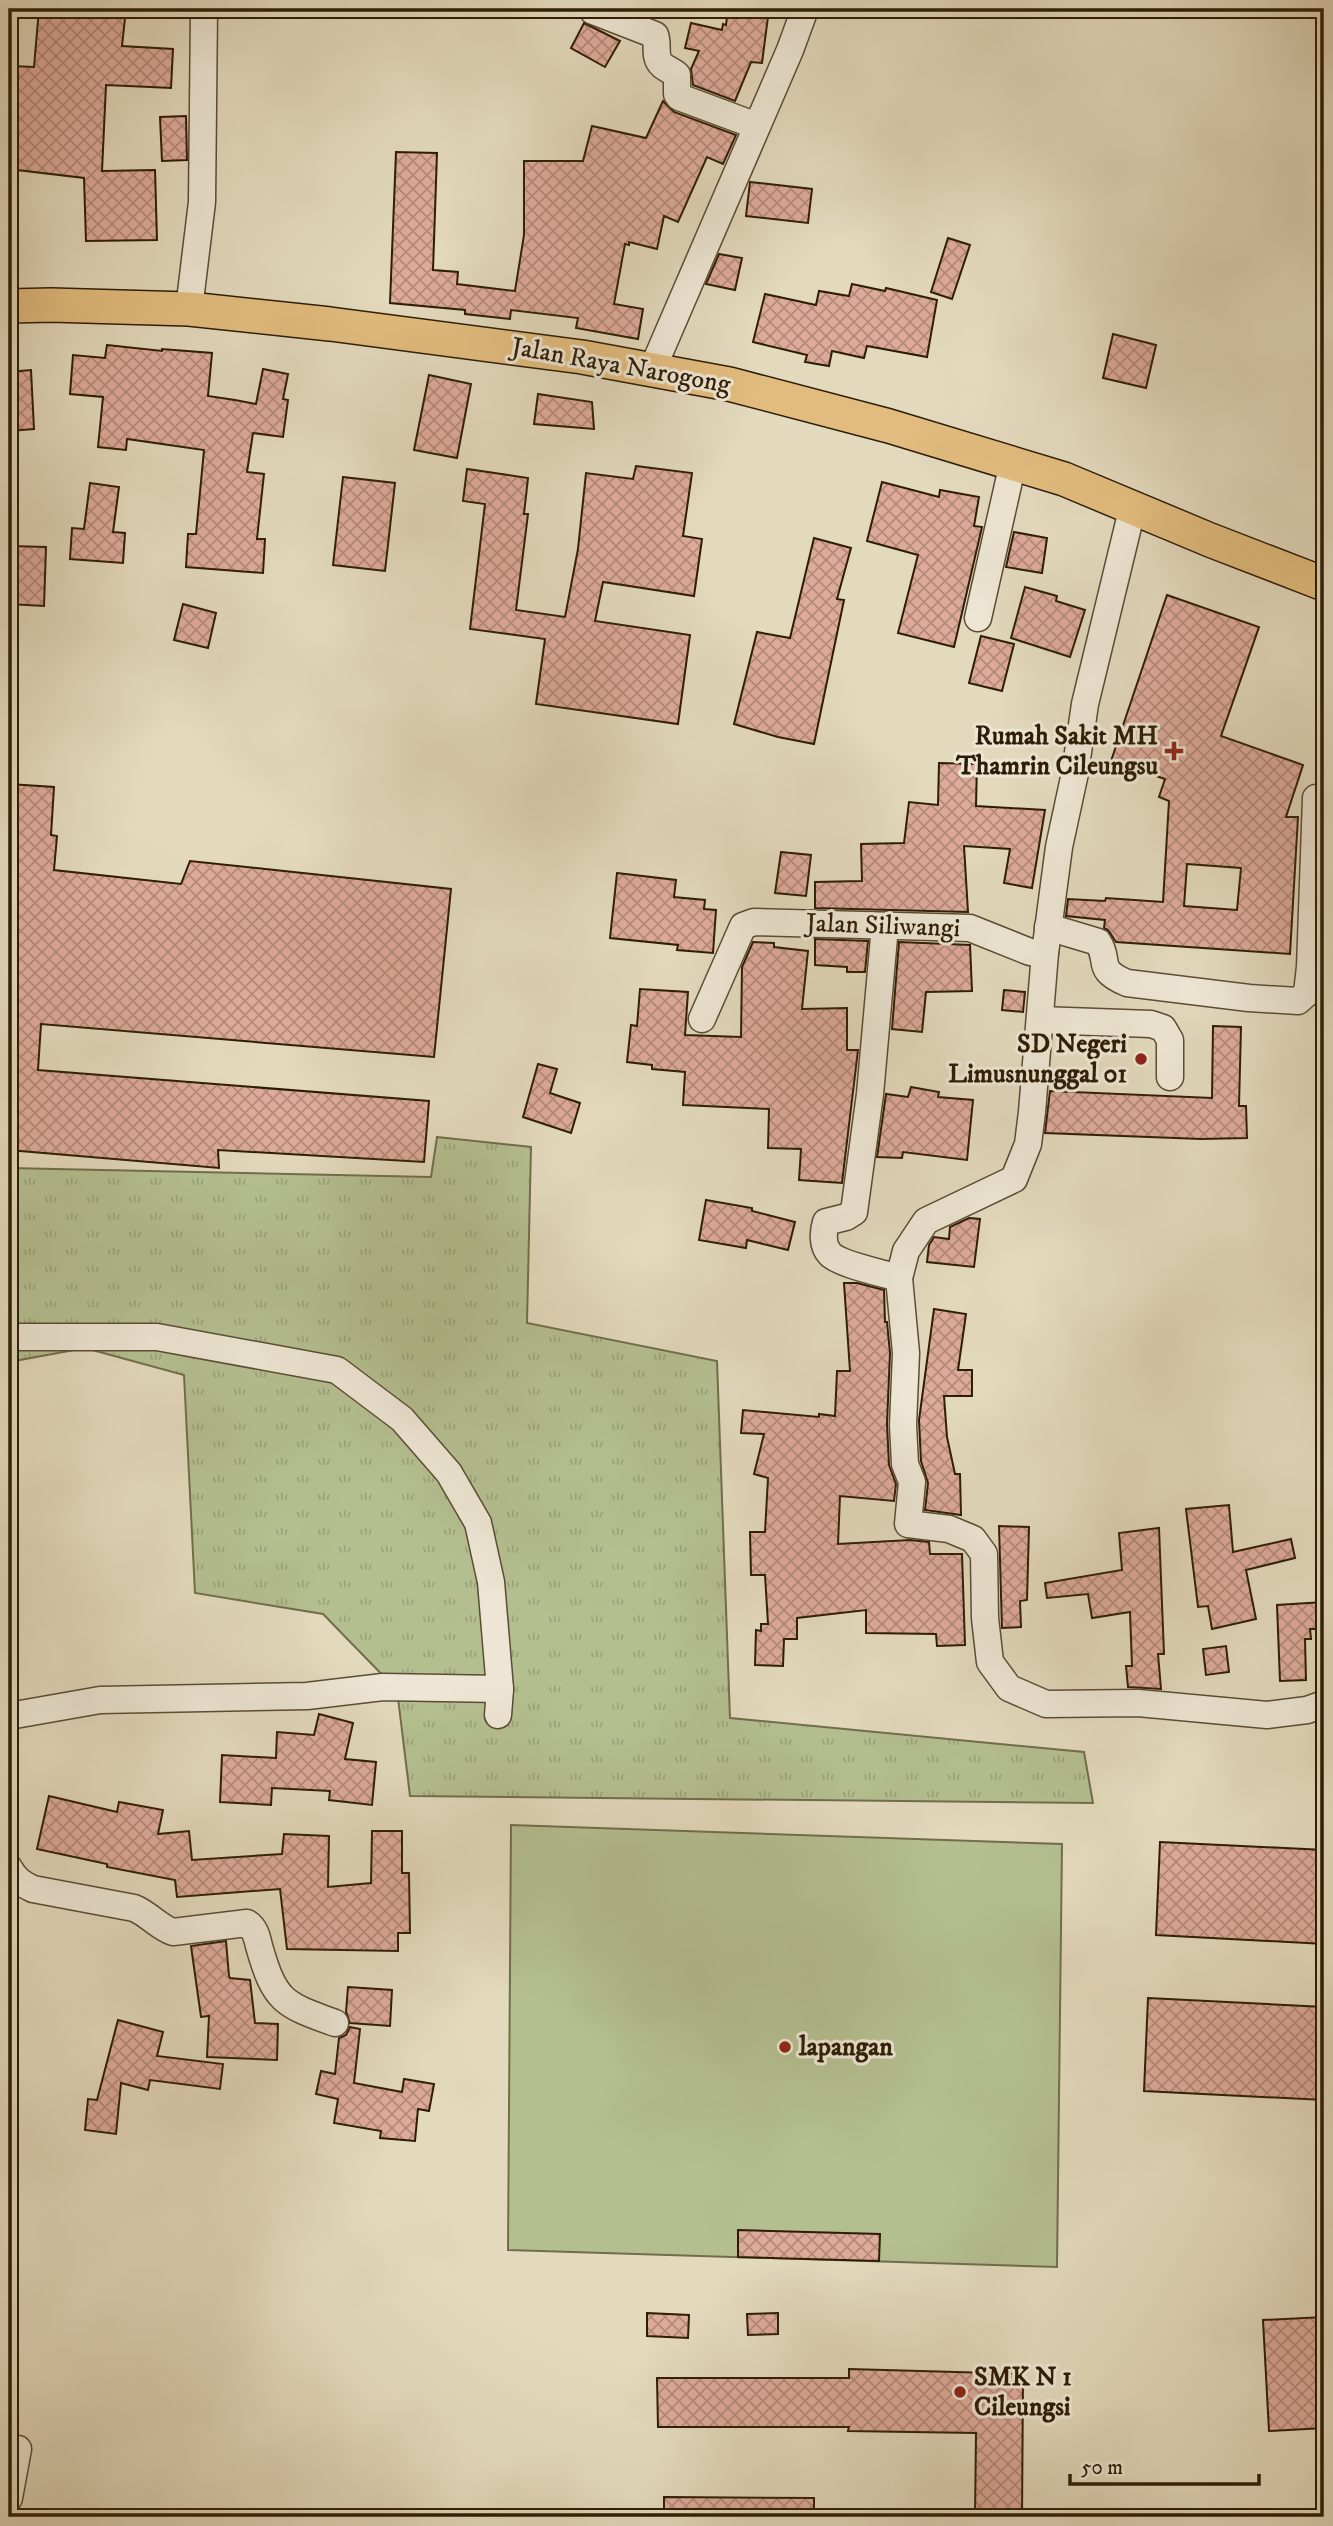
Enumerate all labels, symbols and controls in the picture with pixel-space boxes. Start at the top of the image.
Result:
street label: Jalan Raya Narogong [507,330,733,402]
place label: Rumah Sakit MH Thamrin Cileungsu [955,720,1158,783]
marker: Rumah Sakit MH Thamrin Cileungsu [1164,741,1184,761]
street label: Jalan Siliwangi [803,907,961,945]
place label: SD Negeri Limusnunggal 01 [948,1028,1127,1091]
marker: SD Negeri Limusnunggal 01 [1133,1051,1149,1067]
place label: lapangan [798,2031,893,2064]
marker: lapangan [777,2039,793,2055]
place label: SMK N 1 Cileungsi [974,2361,1072,2424]
marker: SMK N 1 Cileungsi [952,2384,968,2400]
scale bar [1070,2442,1260,2486]
text: 50 m [1081,2455,1123,2481]

